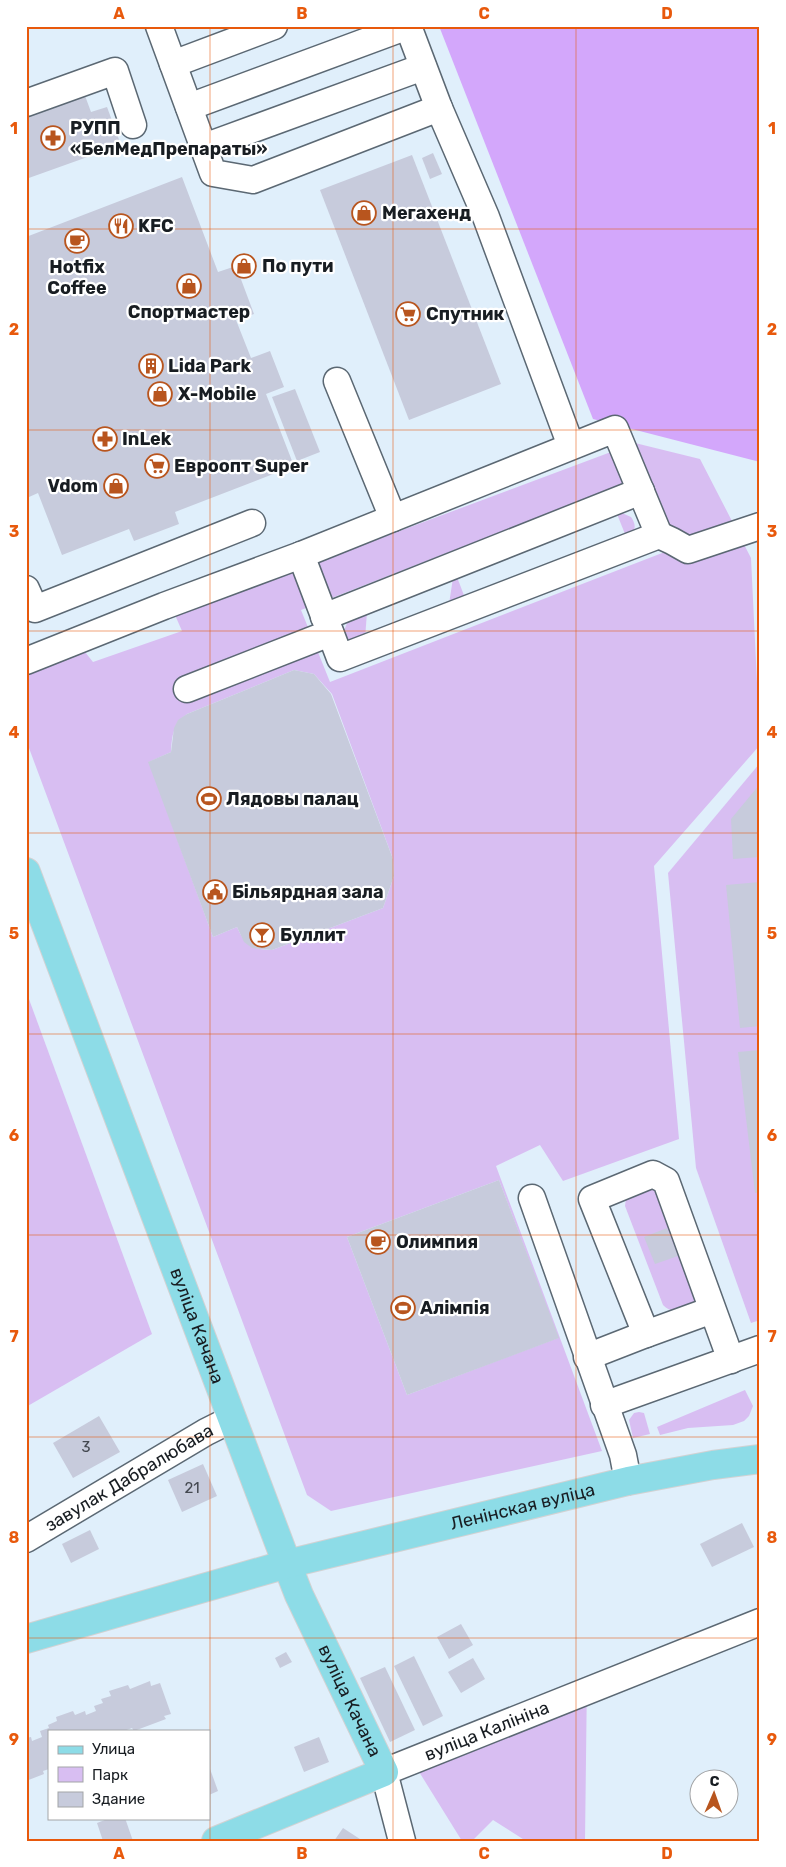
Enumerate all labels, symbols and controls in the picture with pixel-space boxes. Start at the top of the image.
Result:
text: A [113,4,125,23]
text: B [296,4,308,23]
text: C [478,4,490,23]
text: D [661,4,673,23]
place label: РУПП «БелМедПрепараты» [70,117,268,160]
text: 1 [10,119,18,138]
text: 1 [768,119,776,138]
pharmacy icon: РУПП «БелМедПрепараты» [40,125,66,151]
shop icon: Мегахенд [351,200,377,226]
place label: Мегахенд [382,202,471,224]
restaurant icon: KFC [108,213,134,239]
place label: KFC [138,215,174,237]
cafe icon: Hotfix Coffee [64,228,90,254]
shop icon: По пути [231,253,257,279]
place label: По пути [262,255,334,277]
place label: Hotfix Coffee [47,256,107,299]
shop icon: Спортмастер [176,273,202,299]
place label: Спортмастер [128,301,250,323]
supermarket icon: Спутник [395,301,421,327]
place label: Спутник [426,303,504,325]
text: 2 [9,320,19,339]
text: 2 [767,320,777,339]
building icon: Lida Park [138,353,164,379]
place label: Lida Park [168,355,251,377]
shop icon: X-Mobile [147,381,173,407]
place label: X-Mobile [178,383,257,405]
pharmacy icon: InLek [92,426,118,452]
place label: InLek [122,428,172,450]
supermarket icon: Евроопт Super [144,453,170,479]
place label: Евроопт Super [174,455,309,477]
shop icon: Vdom [103,473,129,499]
place label: Vdom [48,475,98,497]
text: 3 [9,522,19,541]
text: 3 [767,522,777,541]
text: 4 [9,723,20,742]
text: 4 [767,723,778,742]
sports icon: Лядовы палац [196,786,222,812]
place label: Лядовы палац [226,788,359,810]
public building icon: Більярдная зала [202,879,228,905]
place label: Більярдная зала [232,881,384,903]
bar icon: Буллит [249,922,275,948]
text: 5 [9,924,19,943]
place label: Буллит [280,924,346,946]
text: 5 [767,924,777,943]
text: 6 [9,1126,19,1145]
text: 6 [767,1126,777,1145]
cafe icon: Олимпия [365,1229,391,1255]
place label: Олимпия [396,1231,478,1253]
street label: вуліца Качана [165,1265,229,1387]
sports icon: Алімпія [390,1295,416,1321]
place label: Алімпія [420,1297,490,1319]
text: 7 [9,1327,19,1346]
text: 7 [767,1327,777,1346]
street label: завулак Дабралюбава [41,1419,217,1536]
house number: 3 [81,1438,91,1456]
street label: Ленінская вуліца [448,1478,597,1535]
house number: 21 [184,1479,200,1497]
text: 8 [9,1528,20,1547]
text: 8 [767,1528,778,1547]
street label: вуліца Качана [313,1641,386,1760]
street label: вуліца Калініна [421,1696,552,1766]
text: 9 [9,1730,19,1749]
legend [48,1730,210,1820]
text: 9 [767,1730,777,1749]
text: Улица [92,1740,135,1758]
text: Парк [92,1766,128,1784]
north arrow [688,1770,738,1820]
text: С [709,1773,720,1790]
text: Здание [92,1790,145,1808]
text: A [113,1844,125,1863]
text: B [296,1844,308,1863]
text: C [478,1844,490,1863]
text: D [661,1844,673,1863]

